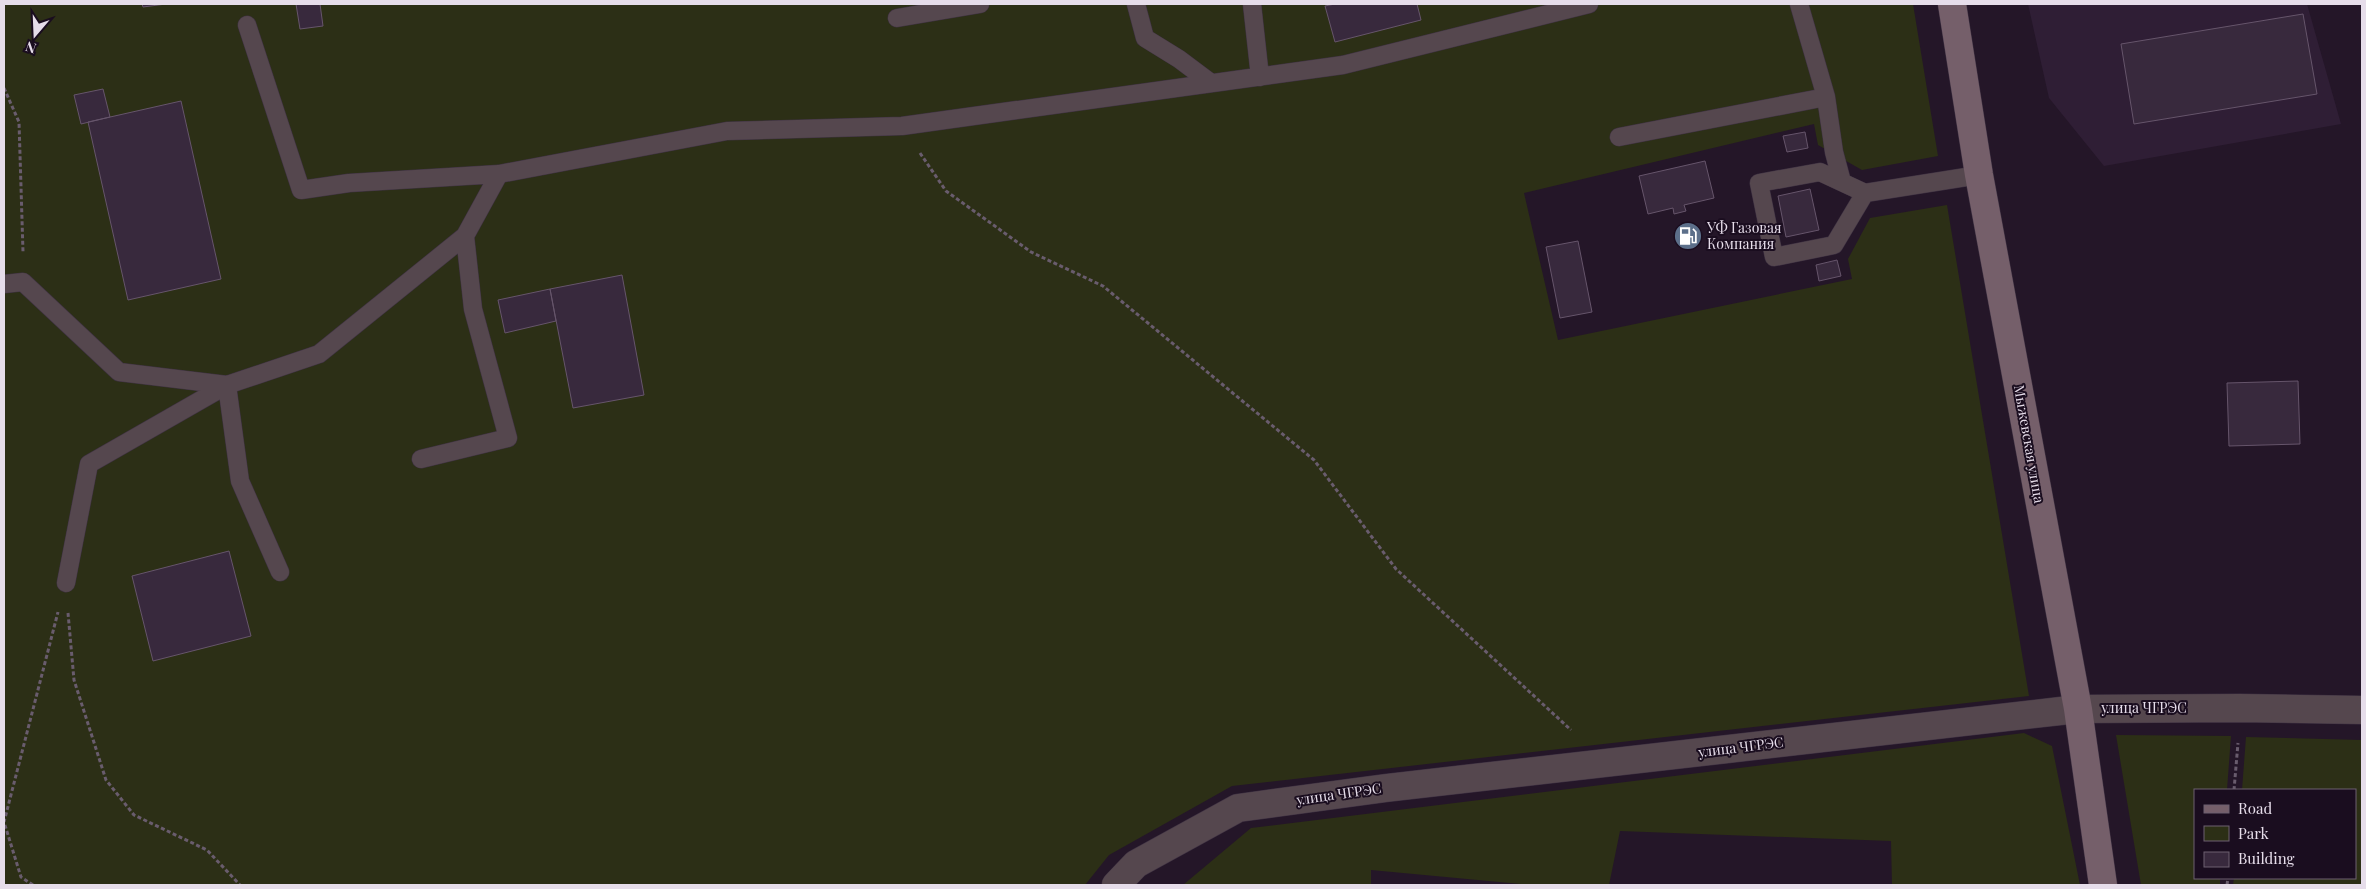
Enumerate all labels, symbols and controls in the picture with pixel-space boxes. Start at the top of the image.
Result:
north arrow [10,10,60,60]
text: N [23,37,38,58]
place label: УФ Газовая Компания [1706,218,1782,253]
fuel station icon: УФ Газовая Компания [1673,221,1703,251]
street label: Мыжевская улица [2010,383,2049,505]
street label: улица ЧГРЭС [2100,698,2187,717]
street label: улица ЧГРЭС [1696,732,1785,761]
street label: улица ЧГРЭС [1294,778,1383,809]
legend [2194,789,2356,879]
text: Road [2238,798,2272,818]
text: Park [2238,823,2270,843]
text: Building [2238,848,2295,868]

